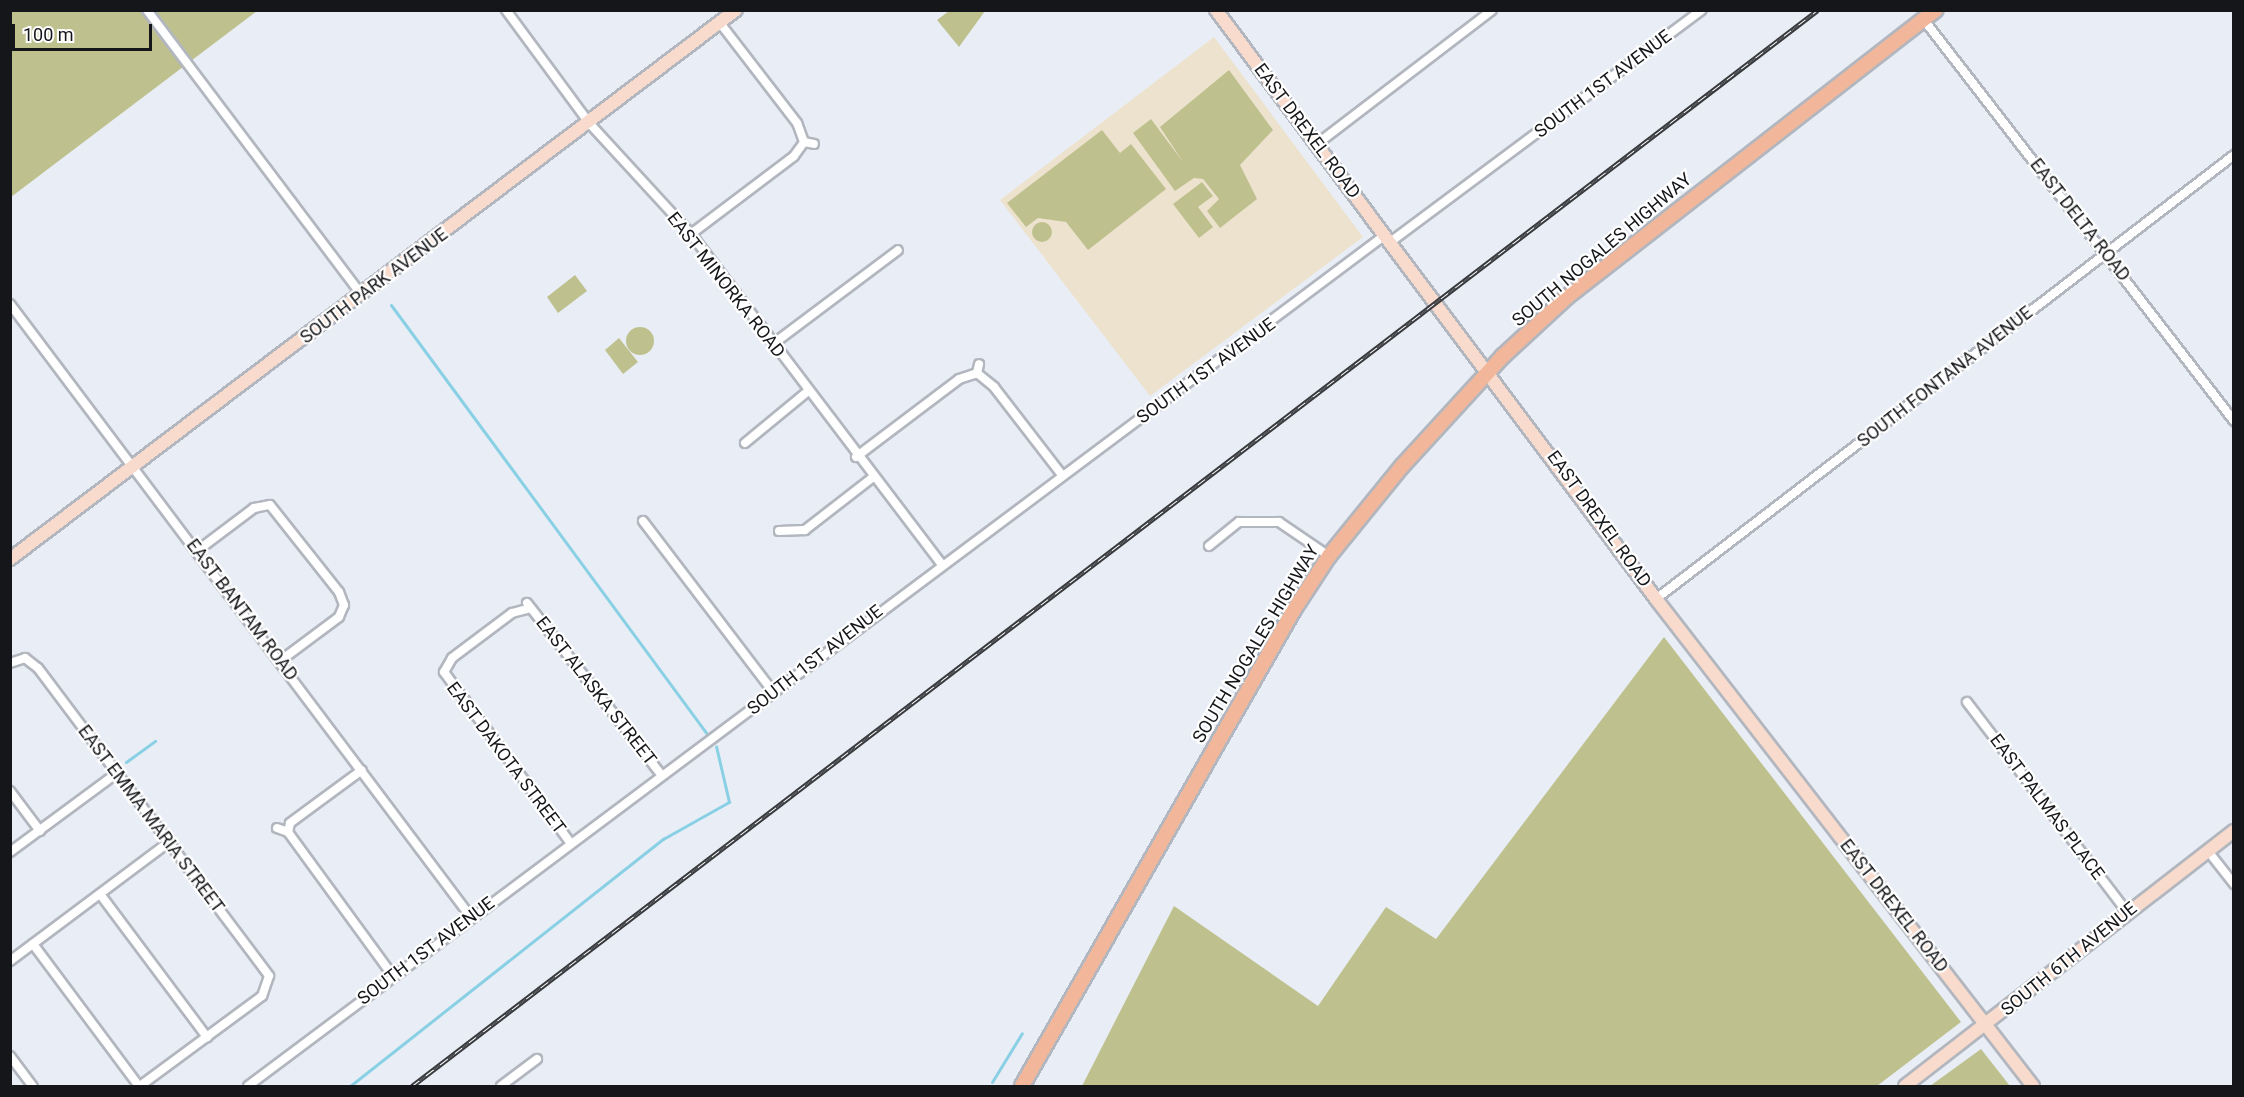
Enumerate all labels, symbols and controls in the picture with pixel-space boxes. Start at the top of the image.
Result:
scale bar [15,12,154,50]
text: 100 m [23,24,74,45]
street label: SOUTH 1ST AVENUE [1530,25,1676,143]
street label: EAST DREXEL ROAD [1249,59,1365,203]
street label: EAST DELTA ROAD [2025,154,2135,286]
street label: SOUTH NOGALES HIGHWAY [1508,169,1696,331]
street label: EAST MINORKA ROAD [662,208,790,362]
street label: SOUTH PARK AVENUE [296,224,452,348]
street label: SOUTH FONTANA AVENUE [1853,302,2037,452]
street label: SOUTH 1ST AVENUE [1132,313,1280,429]
street label: EAST DREXEL ROAD [1542,447,1656,591]
street label: EAST BANTAM ROAD [182,535,302,685]
street label: SOUTH NOGALES HIGHWAY [1188,541,1324,747]
street label: SOUTH 1ST AVENUE [743,600,887,720]
street label: EAST ALASKA STREET [531,612,661,770]
street label: EAST DAKOTA STREET [442,678,570,838]
street label: EAST EMMA MARIA STREET [73,721,229,917]
street label: EAST PALMAS PLACE [1985,730,2109,884]
street label: EAST DREXEL ROAD [1835,835,1953,977]
street label: SOUTH 1ST AVENUE [353,892,499,1010]
street label: SOUTH 6TH AVENUE [1997,898,2141,1020]

